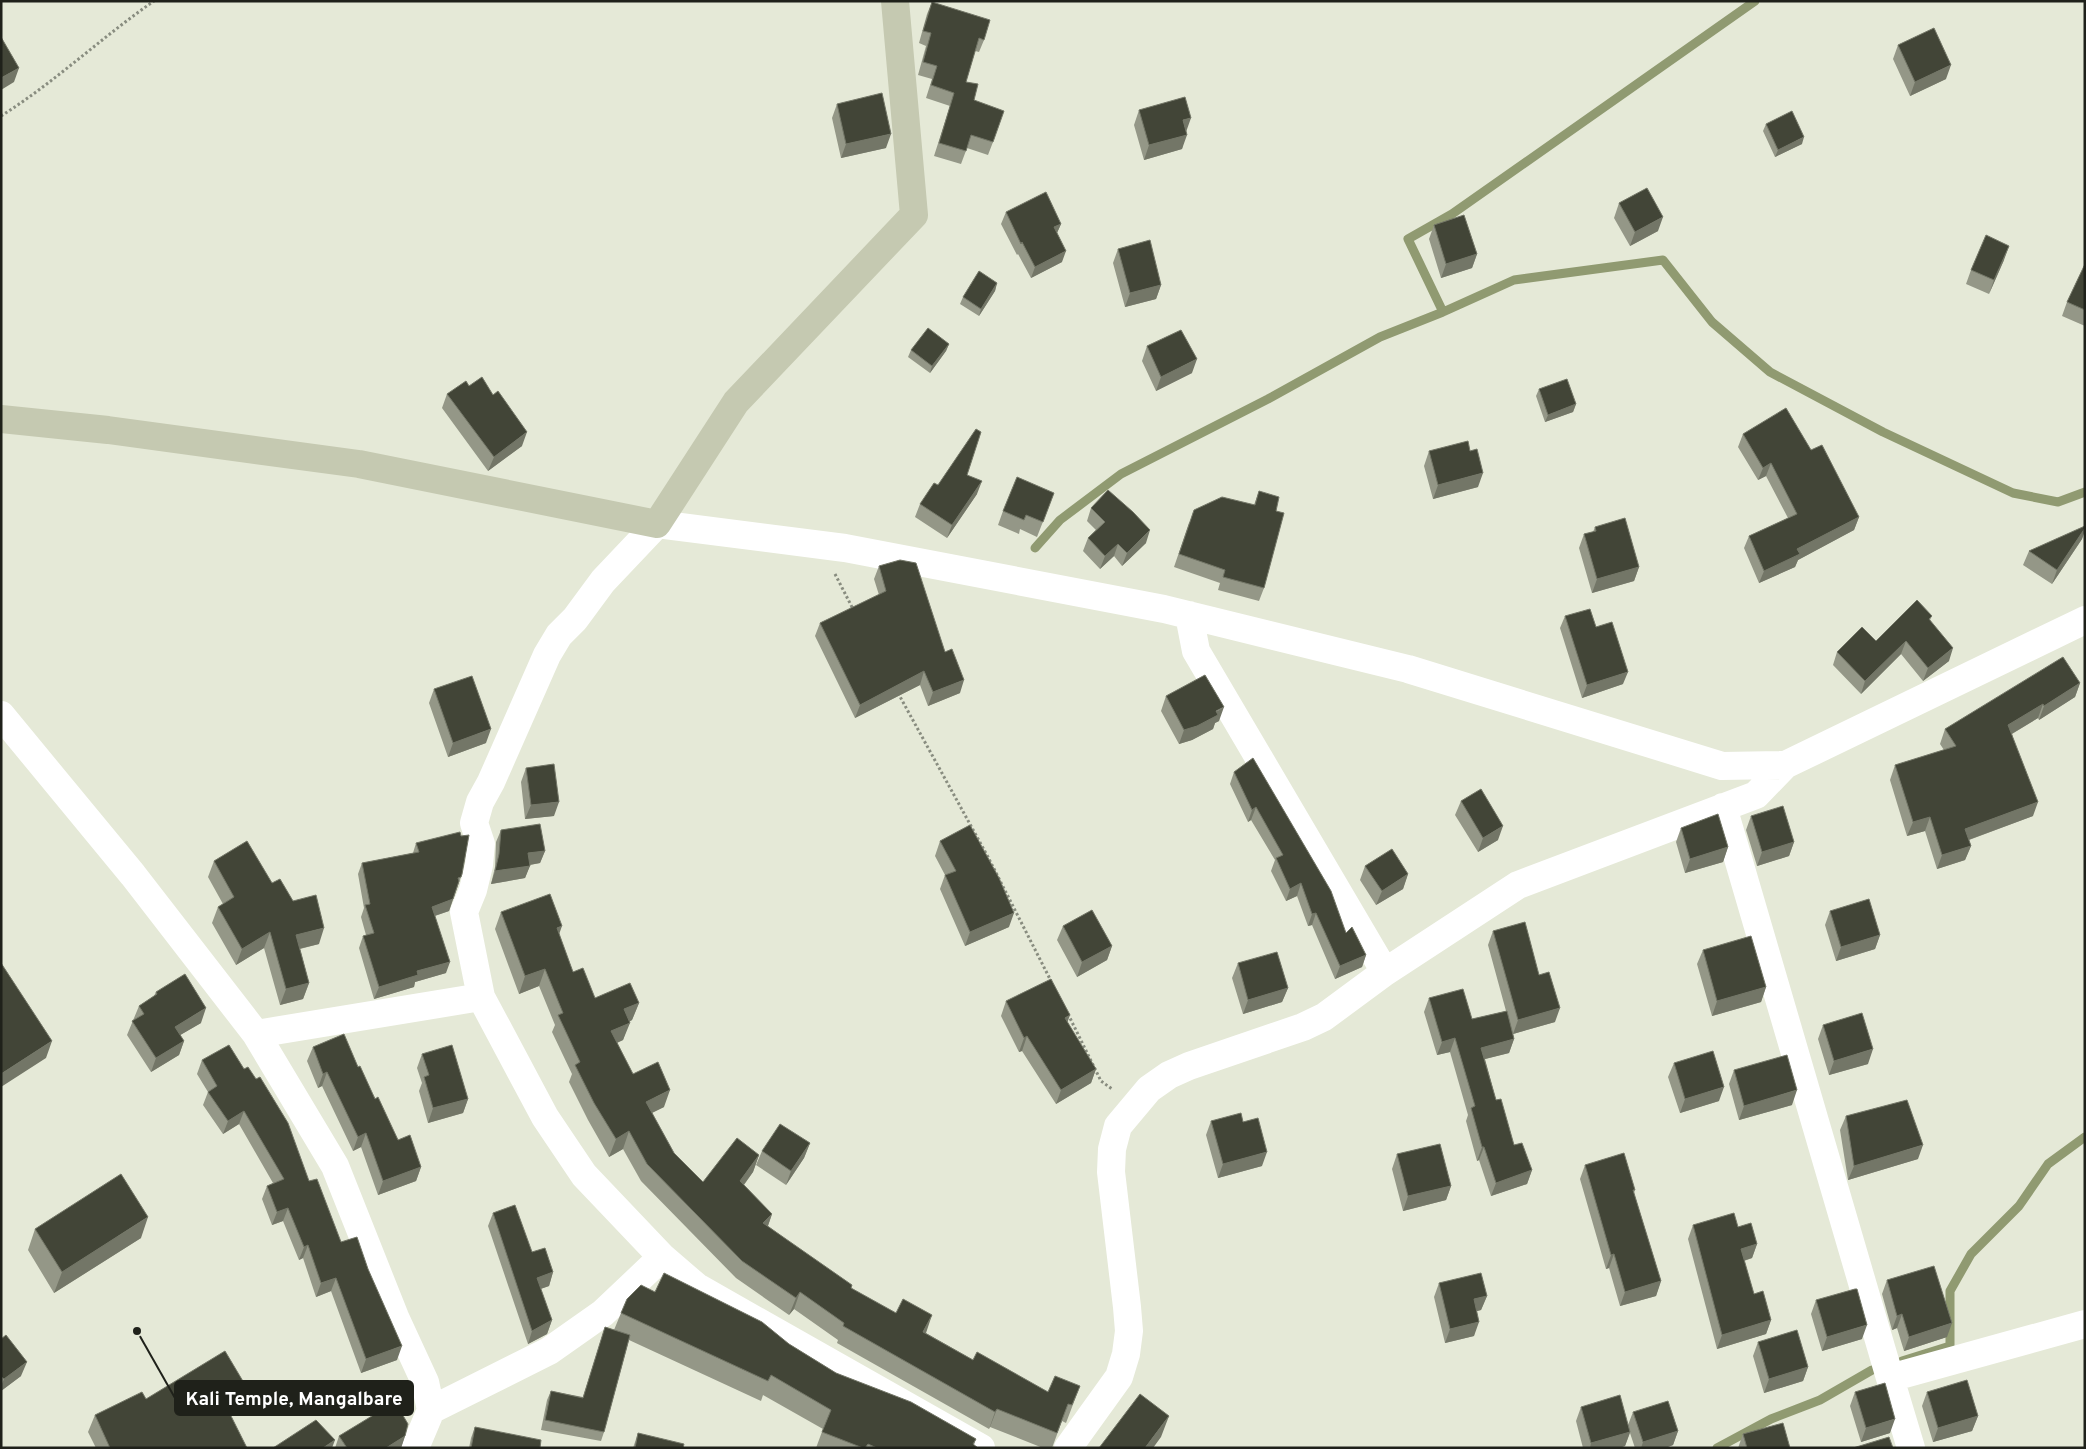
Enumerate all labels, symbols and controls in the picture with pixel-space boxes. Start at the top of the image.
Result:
callout: Kali Temple, Mangalbare [175,1381,413,1415]
text: Kali Temple, Mangalbare [185,1388,403,1412]

